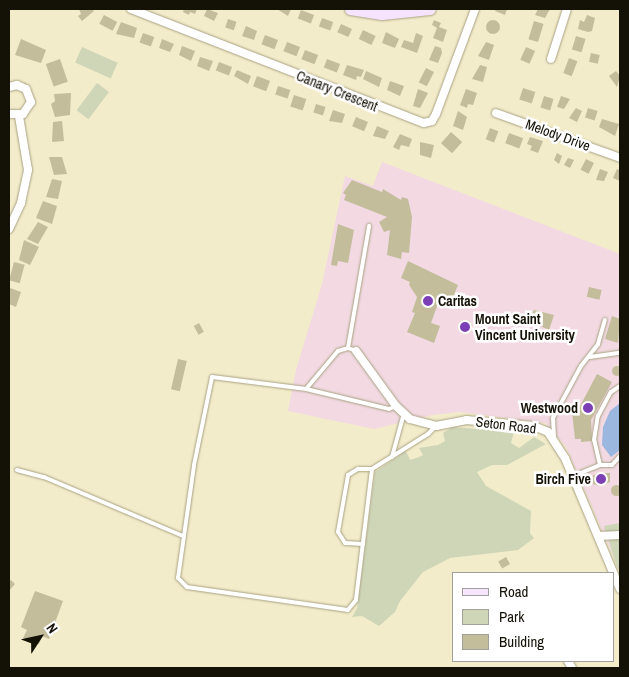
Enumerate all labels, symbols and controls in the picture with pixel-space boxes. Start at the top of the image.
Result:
street label: Canary Crescent [294,67,380,115]
street label: Melody Drive [523,116,593,154]
place label: Caritas [438,293,477,309]
marker: Caritas [422,295,434,307]
place label: Mount Saint Vincent University [475,311,575,344]
marker: Mount Saint Vincent University [459,321,471,333]
place label: Westwood [521,400,578,416]
marker: Westwood [582,402,594,414]
street label: Seton Road [475,413,537,437]
place label: Birch Five [535,471,591,487]
marker: Birch Five [595,473,607,485]
legend [452,572,614,662]
text: Road [499,581,528,602]
text: Park [499,606,524,627]
north arrow [15,612,65,662]
text: N [43,620,62,637]
text: Building [499,631,544,652]

